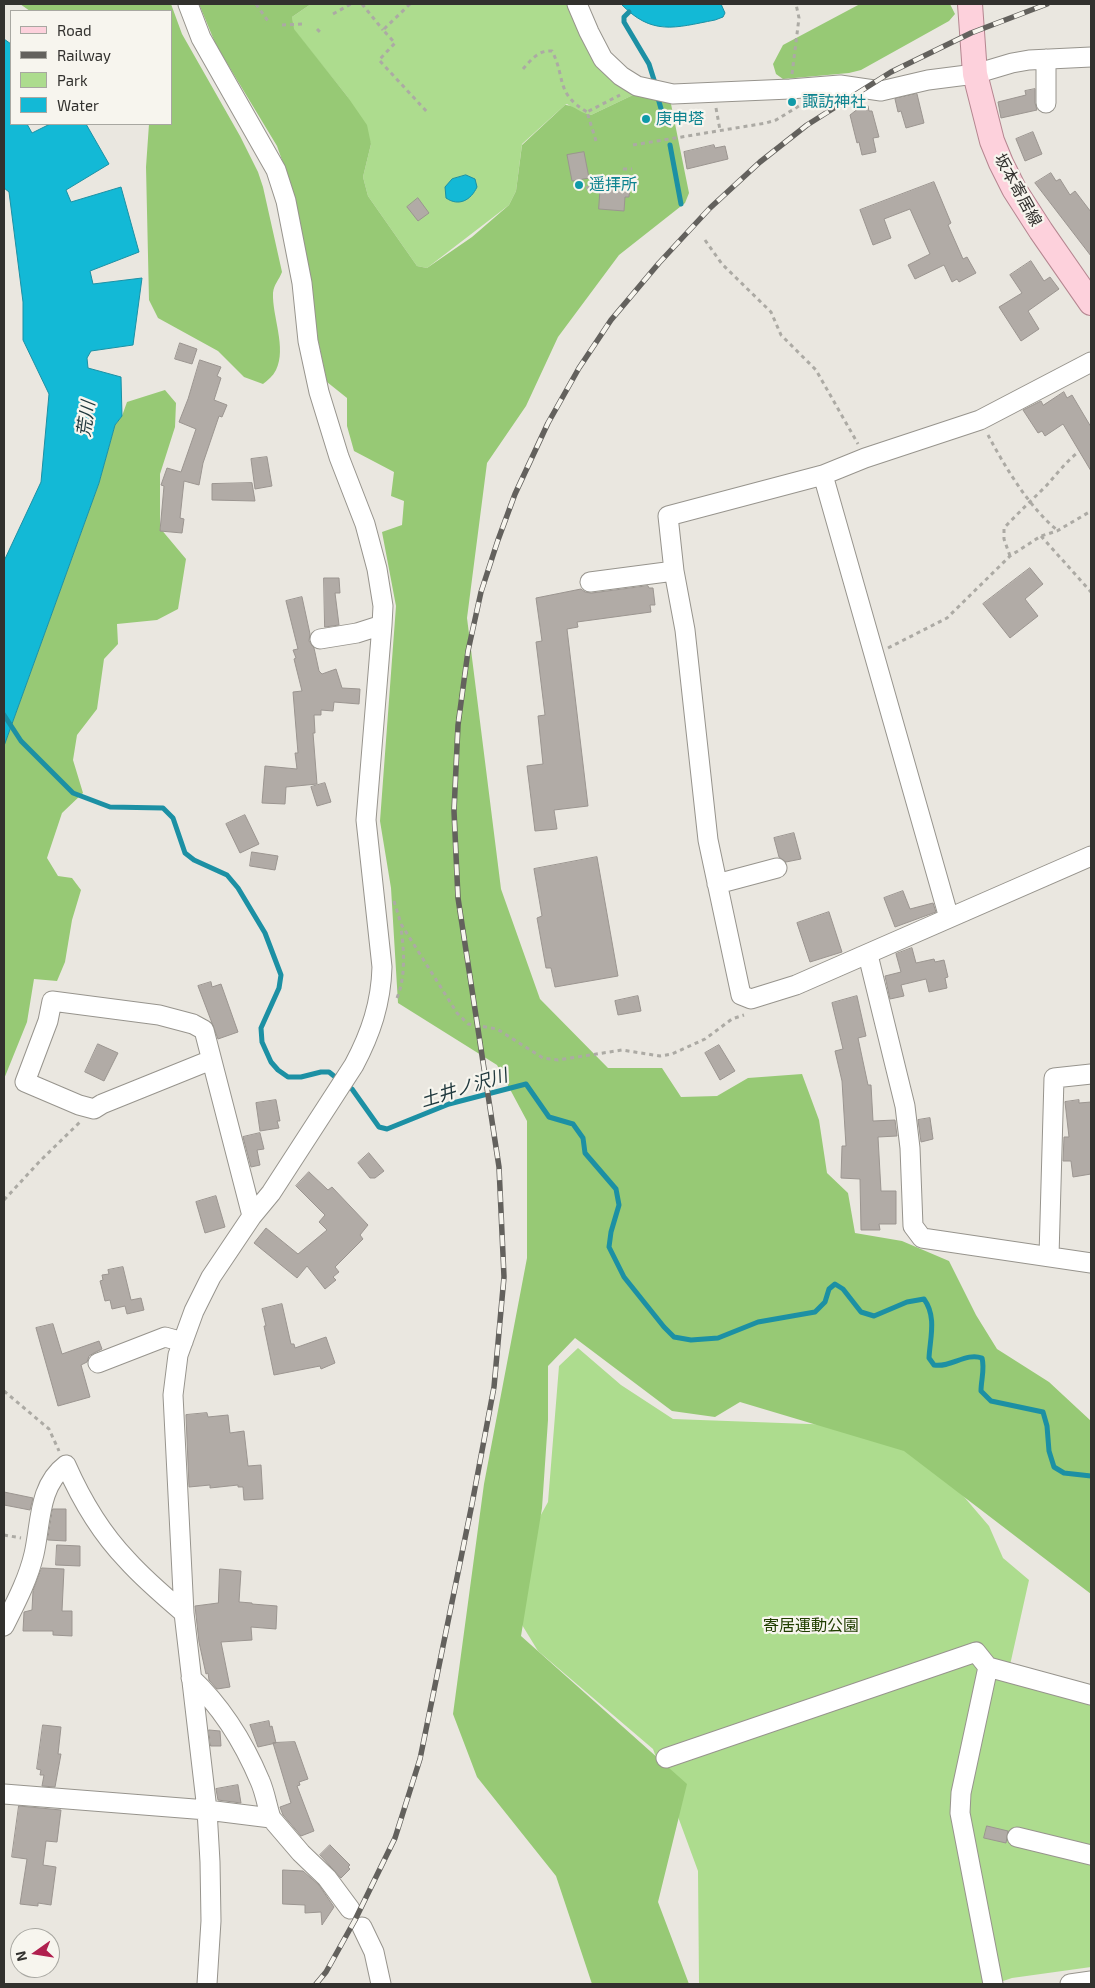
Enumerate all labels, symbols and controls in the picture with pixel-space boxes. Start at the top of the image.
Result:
legend [10,10,172,125]
text: Road [57,21,92,39]
text: Railway [57,46,111,64]
text: Park [57,71,88,89]
place label: 諏訪神社 [802,92,866,112]
text: Water [57,96,99,114]
marker: 諏訪神社 [786,96,798,108]
place label: 庚申塔 [656,109,704,129]
marker: 庚申塔 [640,113,652,125]
street label: 坂本寄居線 [990,150,1046,230]
place label: 遥拝所 [589,175,637,195]
marker: 遥拝所 [573,179,585,191]
water label: 荒川 [73,400,99,438]
water label: 土井ノ沢川 [418,1065,510,1111]
park label: 寄居運動公園 [763,1616,859,1636]
north arrow [10,1928,60,1978]
text: N [11,1949,30,1963]

